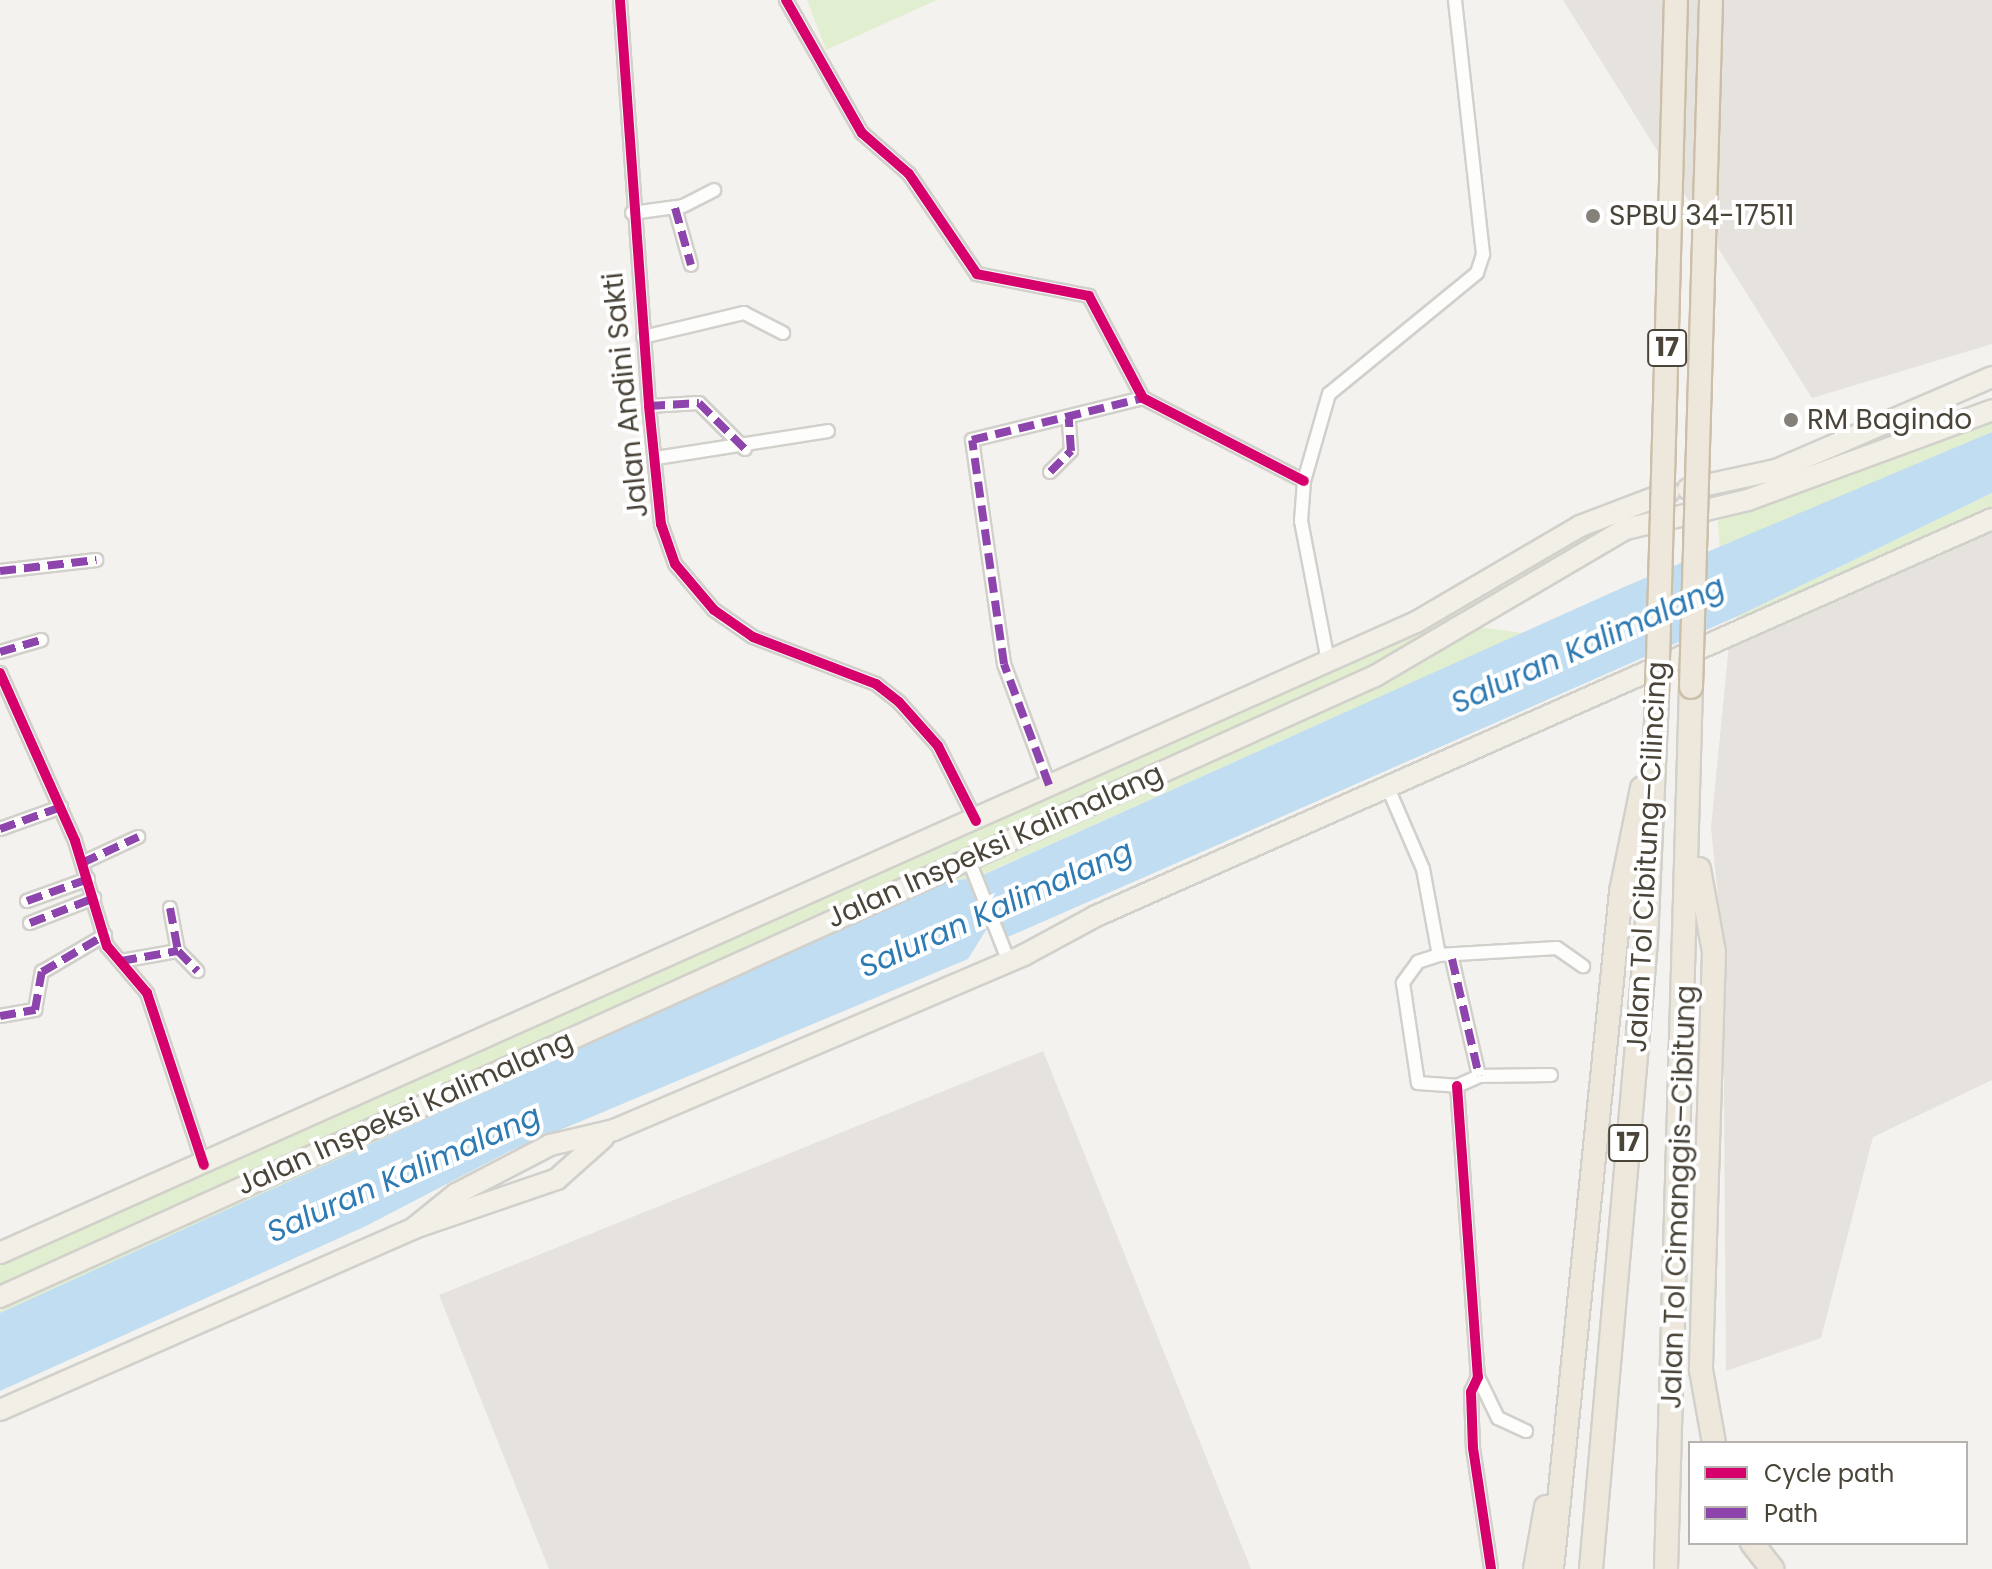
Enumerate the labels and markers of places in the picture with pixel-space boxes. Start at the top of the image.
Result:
place label: SPBU 34-17511 [1609,199,1794,233]
marker: SPBU 34-17511 [1584,207,1602,225]
place label: RM Bagindo [1807,403,1972,437]
marker: RM Bagindo [1782,411,1800,429]

